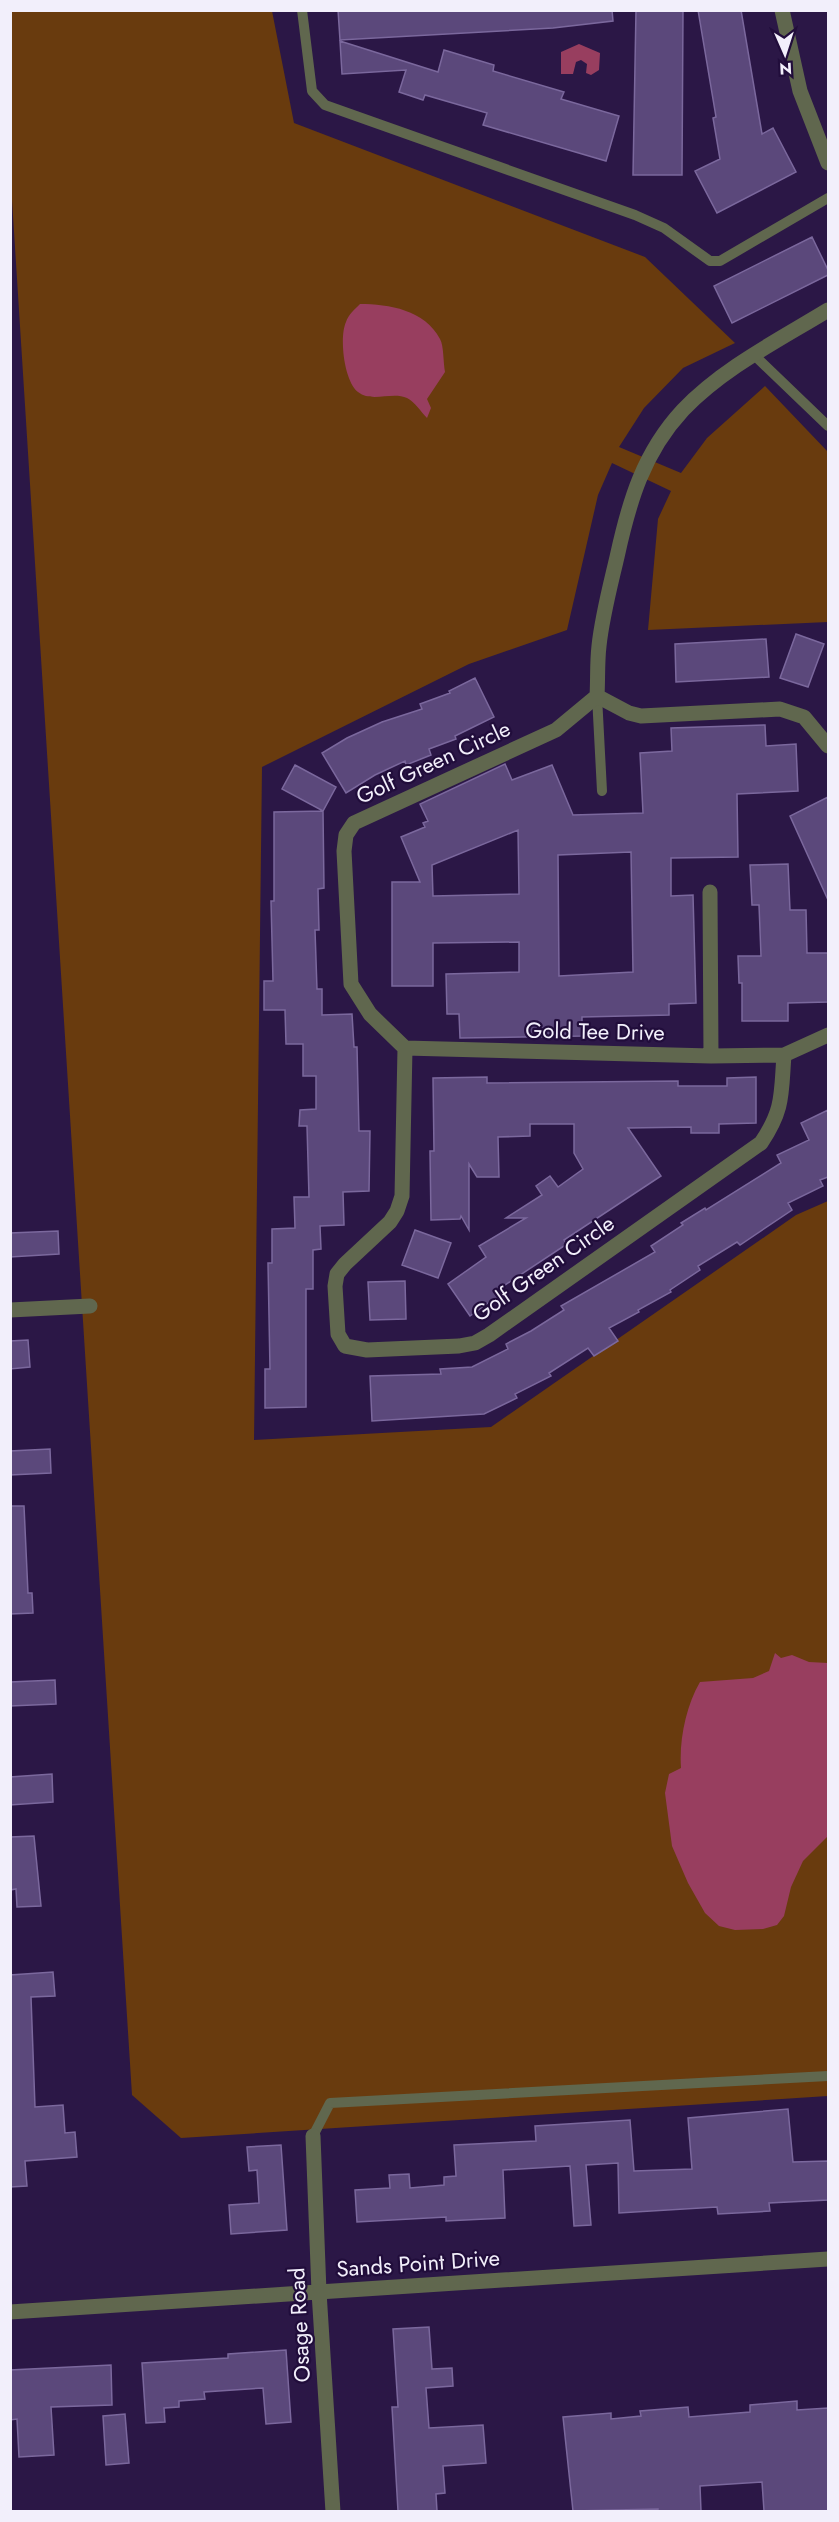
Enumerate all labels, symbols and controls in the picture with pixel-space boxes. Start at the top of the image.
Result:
north arrow [755,24,815,84]
text: N [779,57,793,80]
street label: Golf Green Circle [351,712,515,812]
street label: Gold Tee Drive [525,1014,665,1048]
street label: Golf Green Circle [465,1207,621,1329]
street label: Sands Point Drive [335,2241,501,2285]
street label: Osage Road [280,2267,318,2383]

